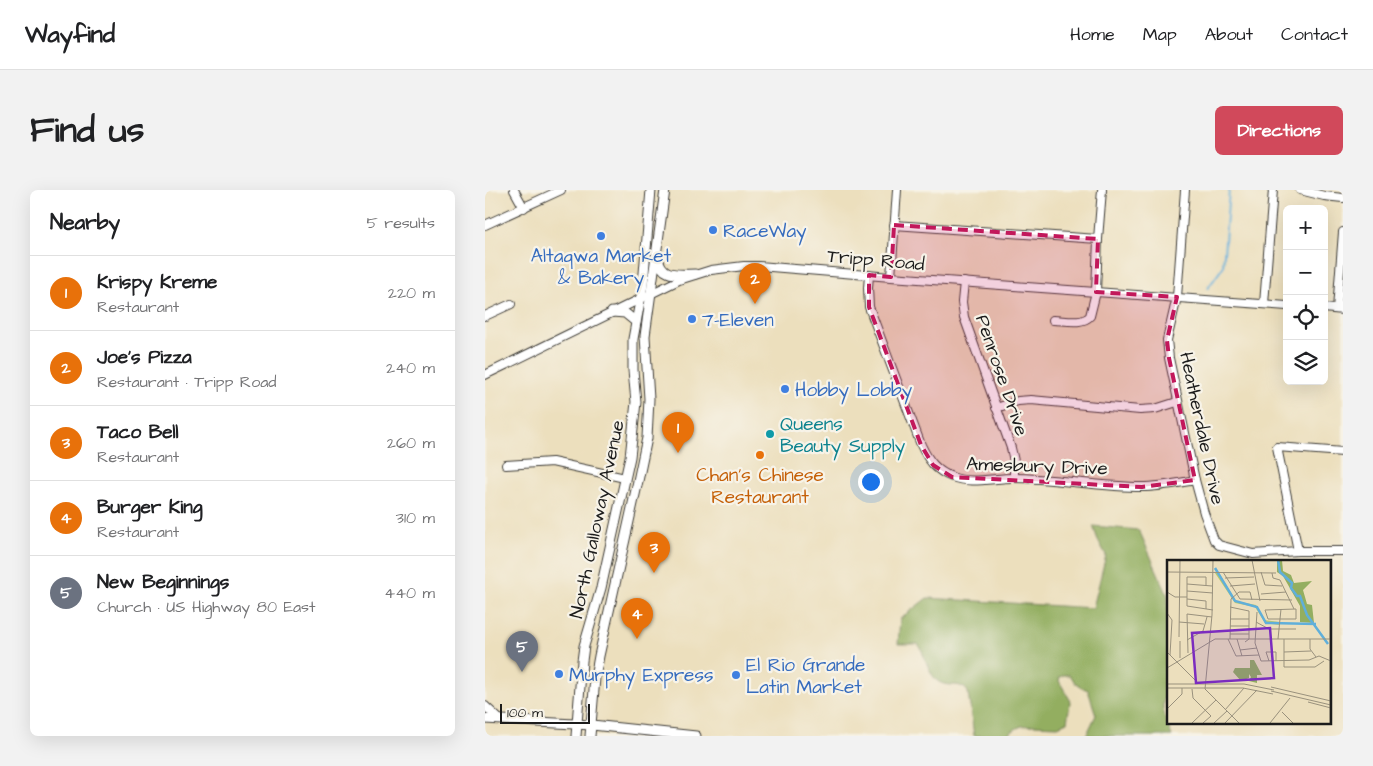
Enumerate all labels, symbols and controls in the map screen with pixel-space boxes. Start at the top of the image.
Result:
text: Wayfind [25,18,115,52]
text: Home [1070,22,1115,47]
text: Map [1143,22,1177,47]
text: About [1205,22,1253,47]
text: Contact [1281,22,1348,47]
text: Find us [30,106,144,155]
button: Directions [1215,106,1343,155]
map controls [1283,205,1328,385]
button: + [1283,205,1328,250]
text: Nearby [50,208,120,237]
text: 5 results [367,212,435,234]
place label: RaceWay [723,218,807,246]
marker: RaceWay [707,224,719,236]
marker: Altaqwa Market & Bakery [595,230,607,242]
place label: Altaqwa Market & Bakery [531,243,672,293]
street label: Tripp Road [826,243,926,278]
button: − [1283,250,1328,295]
pin: 2 [739,263,771,304]
text: Krispy Kreme [97,269,217,296]
text: 1 [65,282,67,304]
text: 220 m [388,282,435,304]
button: locate [1283,295,1328,340]
text: Restaurant [97,296,179,318]
place label: 7-Eleven [702,307,774,334]
street label: Penrose Drive [968,311,1035,440]
marker: 7-Eleven [686,313,698,325]
button: layers [1283,340,1328,385]
text: Joe's Pizza [97,344,192,371]
street label: Heatherdale Drive [1172,349,1231,507]
text: 2 [61,357,71,379]
text: 240 m [386,357,435,379]
text: Restaurant · Tripp Road [97,371,277,393]
place label: Hobby Lobby [795,377,913,405]
marker: Hobby Lobby [779,383,791,395]
place label: Queens Beauty Supply [780,411,906,461]
pin: 1 [662,412,694,453]
street label: North Galloway Avenue [563,418,633,621]
text: Taco Bell [97,419,179,446]
marker: Queens Beauty Supply [764,428,776,440]
text: 3 [62,432,70,454]
text: 260 m [387,432,435,454]
text: Restaurant [97,446,179,468]
marker: Chan's Chinese Restaurant [754,449,766,461]
street label: Amesbury Drive [966,451,1108,483]
place label: Chan's Chinese Restaurant [696,462,824,511]
your location [858,469,884,495]
text: Burger King [97,494,202,521]
text: 4 [61,507,71,529]
text: 310 m [396,507,435,529]
text: Restaurant [97,521,179,543]
pin: 3 [638,532,670,573]
inset map [1167,560,1331,724]
text: New Beginnings [97,569,229,596]
text: 5 [60,582,72,604]
text: 440 m [384,582,435,604]
text: Church · US Highway 80 East [97,596,316,618]
pin: 4 [621,598,653,639]
pin: 5 [506,631,538,672]
place label: El Rio Grande Latin Market [746,652,865,701]
place label: Murphy Express [569,662,713,690]
marker: Murphy Express [553,668,565,680]
marker: El Rio Grande Latin Market [730,669,742,681]
scale bar [500,701,590,724]
text: 100 m [507,703,543,723]

